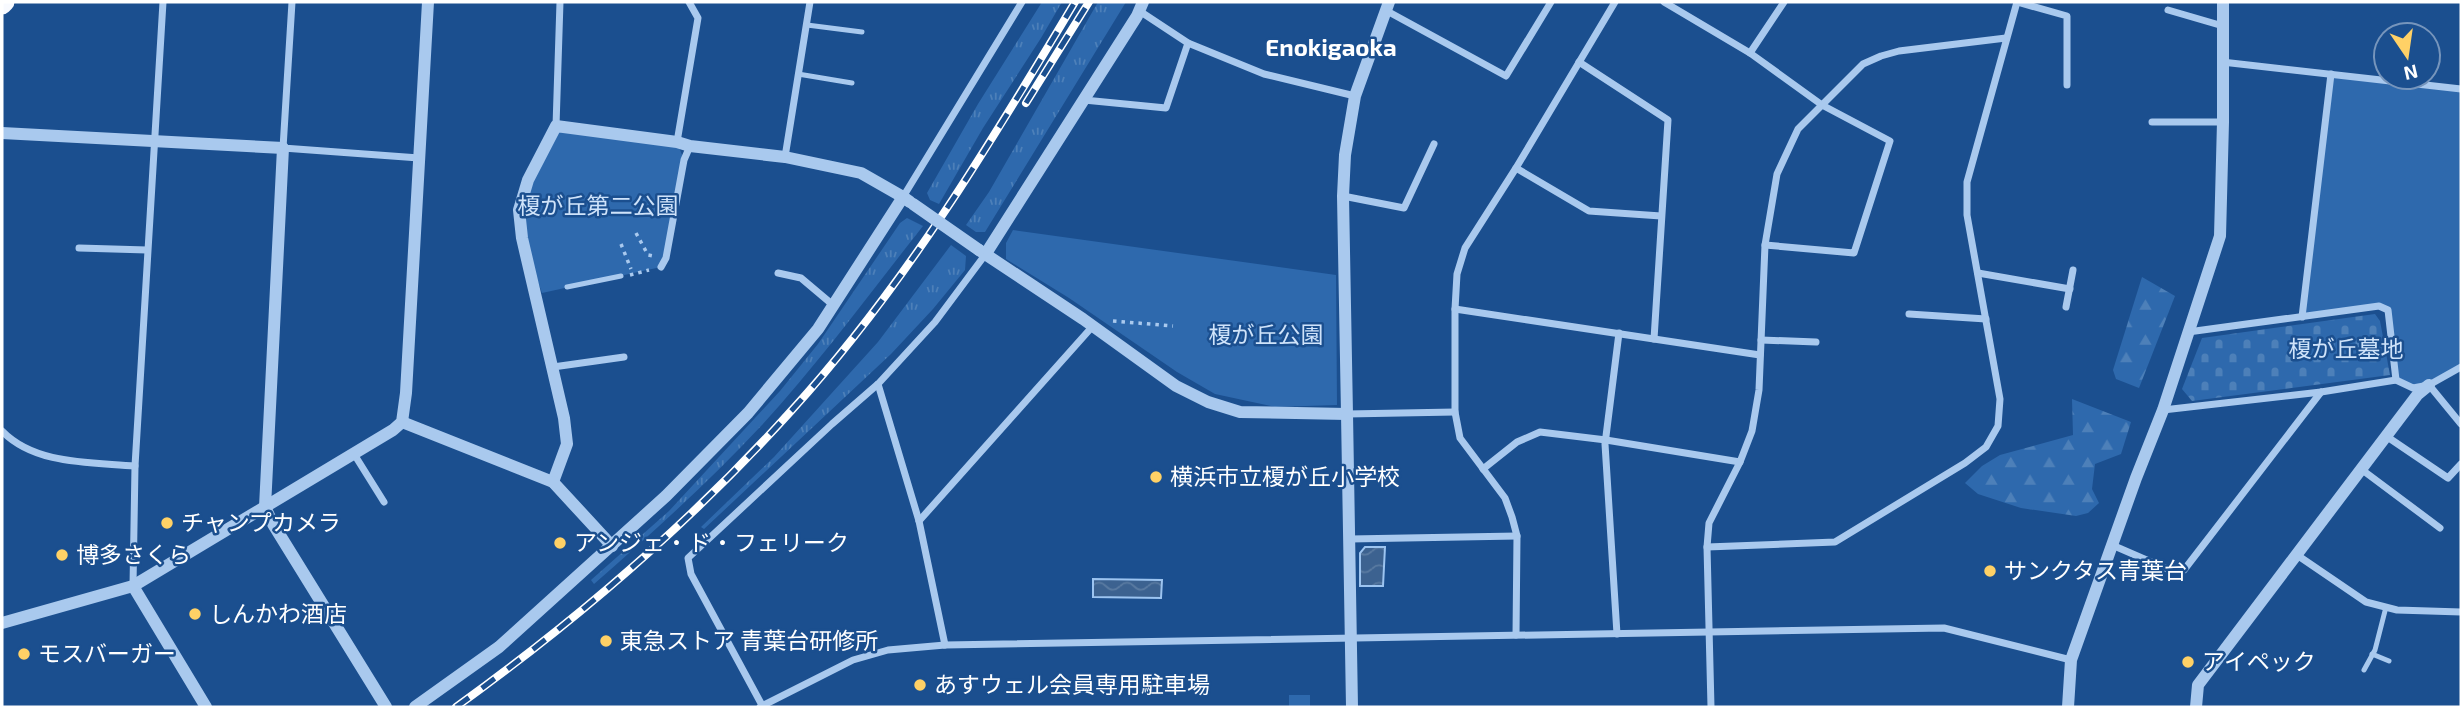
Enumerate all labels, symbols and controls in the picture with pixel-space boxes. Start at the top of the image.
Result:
north arrow [2372,21,2442,91]
district label: Enokigaoka [1265,32,1397,61]
text: N [2402,60,2420,86]
park label: 榎が丘第二公園 [518,191,679,219]
park label: 榎が丘公園 [1209,320,1324,348]
park label: 榎が丘墓地 [2289,334,2404,362]
place label: 横浜市立榎が丘小学校 [1170,462,1400,490]
marker: 横浜市立榎が丘小学校 [1148,469,1164,485]
place label: チャンプカメラ [181,508,341,536]
marker: チャンプカメラ [159,515,175,531]
place label: アンジェ・ド・フェリーク [574,528,849,556]
marker: アンジェ・ド・フェリーク [552,535,568,551]
place label: 博多さくら [76,540,191,568]
marker: 博多さくら [54,547,70,563]
place label: サンクタス青葉台 [2004,556,2187,584]
marker: サンクタス青葉台 [1982,563,1998,579]
place label: しんかわ酒店 [209,599,347,627]
marker: しんかわ酒店 [187,606,203,622]
place label: 東急ストア 青葉台研修所 [620,626,878,654]
marker: 東急ストア 青葉台研修所 [598,633,614,649]
place label: モスバーガー [38,639,176,667]
marker: モスバーガー [16,646,32,662]
place label: アイペック [2202,647,2316,675]
marker: アイペック [2180,654,2196,670]
place label: あすウェル会員専用駐車場 [934,670,1210,698]
marker: あすウェル会員専用駐車場 [912,677,928,693]

